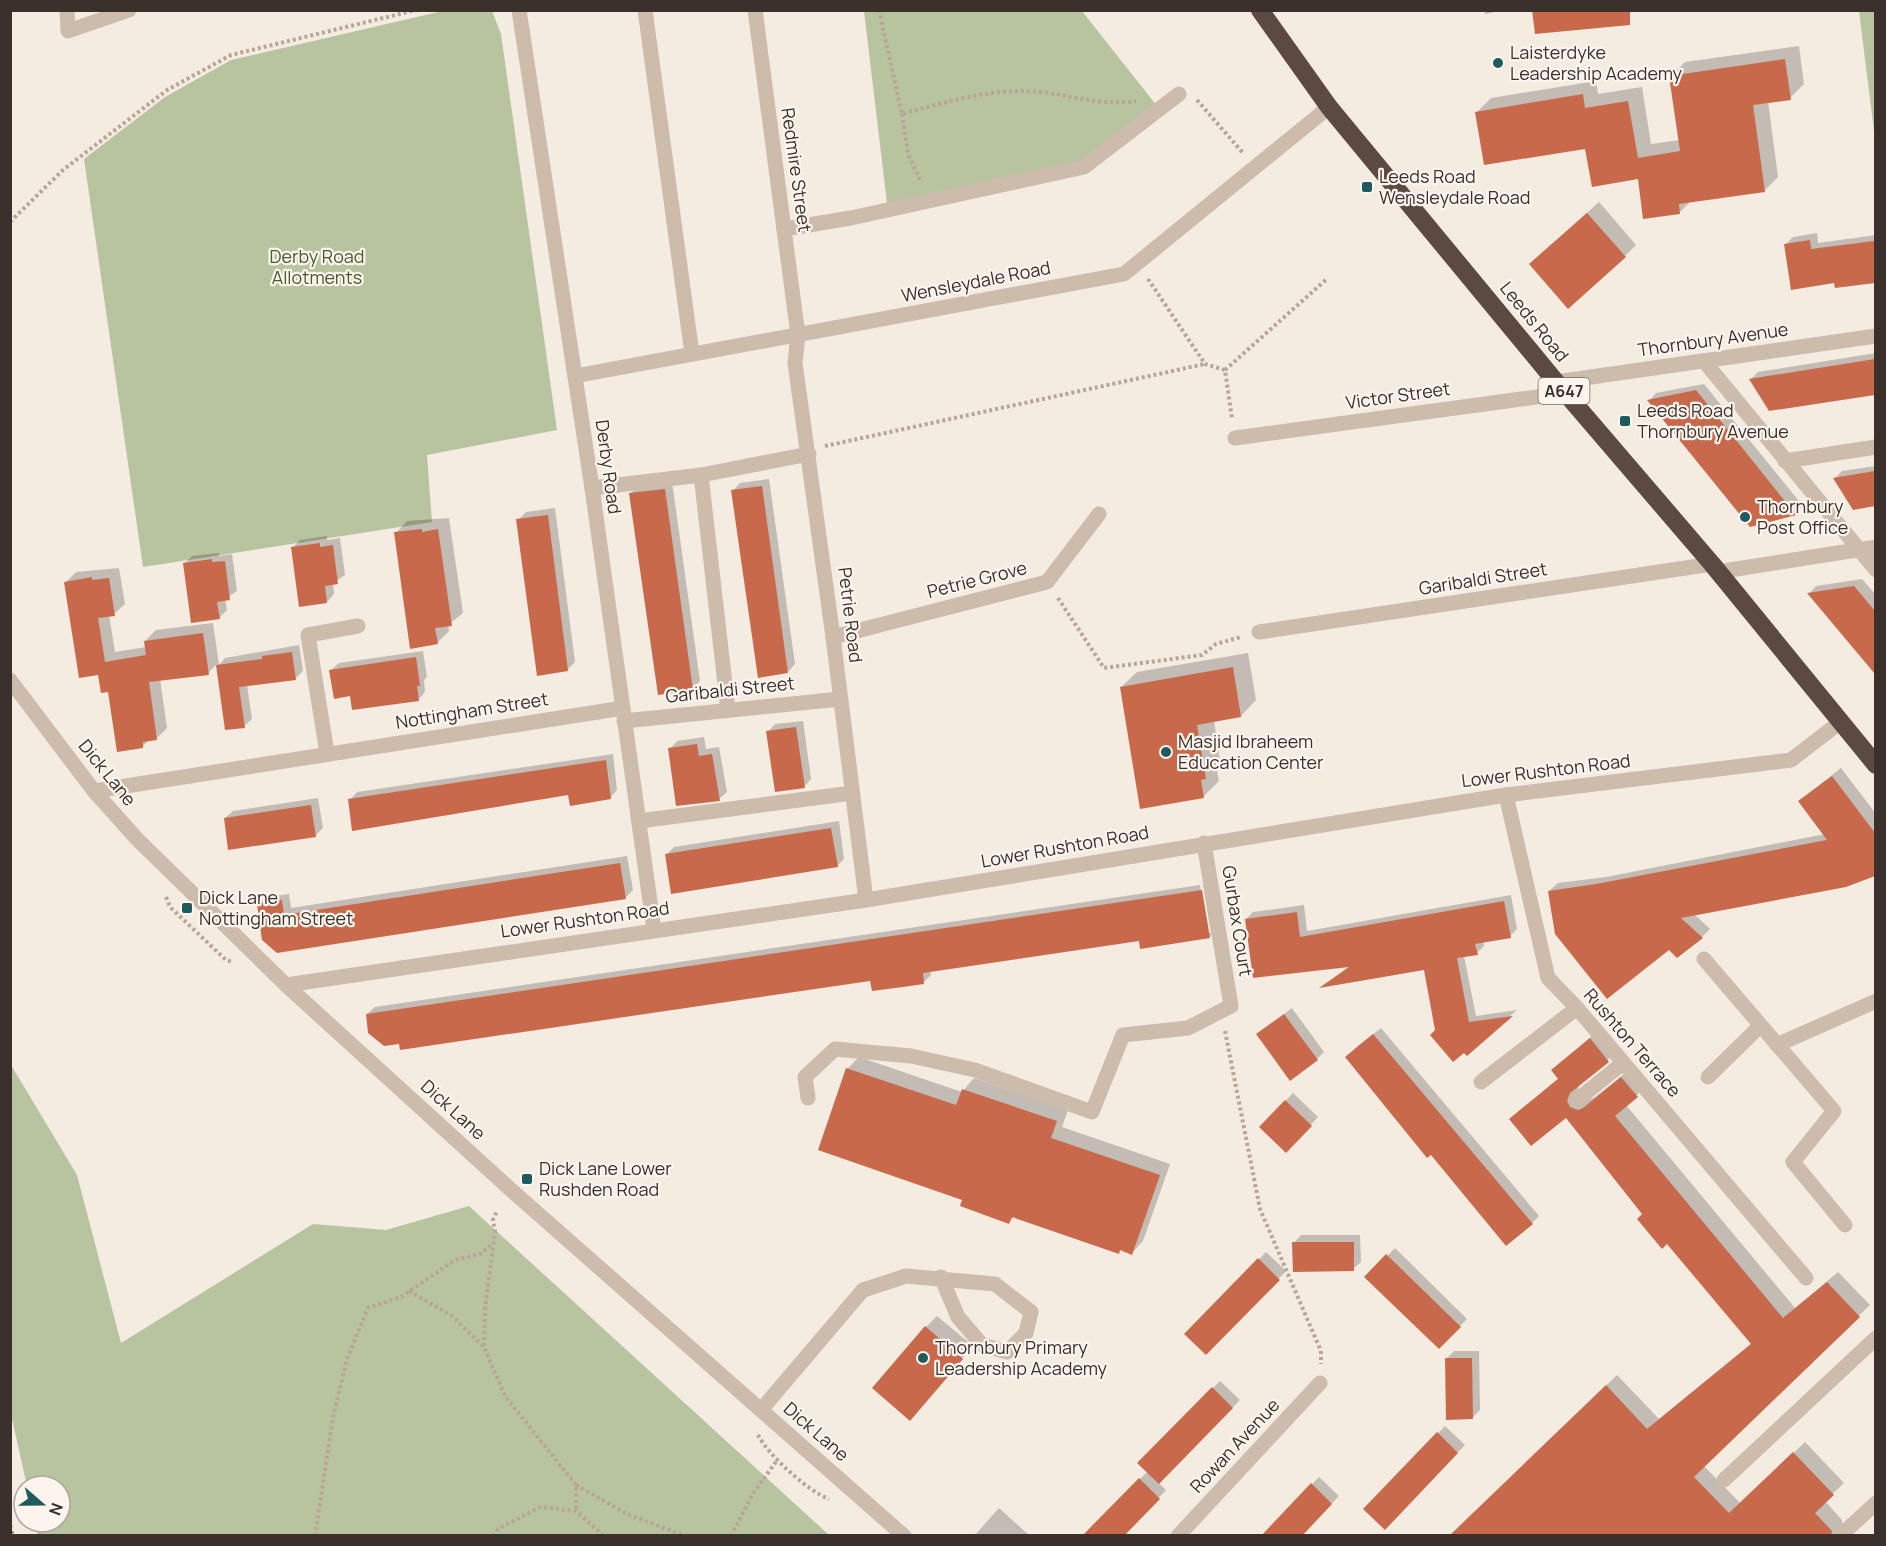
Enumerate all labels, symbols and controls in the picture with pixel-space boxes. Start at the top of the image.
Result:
place label: Laisterdyke Leadership Academy [1510,40,1683,85]
marker: Laisterdyke Leadership Academy [1491,56,1505,70]
street label: Redmire Street [776,106,818,234]
place label: Leeds Road Wensleydale Road [1379,164,1530,209]
marker: Leeds Road Wensleydale Road [1360,180,1374,194]
park label: Derby Road Allotments [269,244,365,289]
street label: Wensleydale Road [899,255,1052,307]
street label: Leeds Road [1495,276,1575,366]
street label: Thornbury Avenue [1636,317,1790,361]
street label: Victor Street [1344,376,1452,414]
road number: A647 [1538,378,1590,404]
place label: Leeds Road Thornbury Avenue [1637,398,1789,443]
marker: Leeds Road Thornbury Avenue [1618,414,1632,428]
street label: Derby Road [590,418,627,516]
place label: Thornbury Post Office [1757,494,1848,539]
marker: Thornbury Post Office [1738,510,1752,524]
street label: Petrie Grove [924,555,1029,603]
street label: Garibaldi Street [1417,556,1549,600]
street label: Petrie Road [833,566,869,664]
street label: Garibaldi Street [664,670,796,708]
street label: Nottingham Street [394,686,550,734]
place label: Masjid Ibraheem Education Center [1178,729,1324,774]
street label: Dick Lane [74,734,142,811]
marker: Masjid Ibraheem Education Center [1159,745,1173,759]
street label: Lower Rushton Road [1460,748,1632,792]
street label: Lower Rushton Road [979,819,1151,873]
street label: Gurbax Court [1217,864,1259,978]
place label: Dick Lane Nottingham Street [199,885,353,930]
street label: Lower Rushton Road [499,895,671,943]
marker: Dick Lane Nottingham Street [180,901,194,915]
street label: Rushton Terrace [1579,983,1687,1102]
street label: Dick Lane [416,1074,491,1145]
place label: Dick Lane Lower Rushden Road [539,1156,672,1201]
marker: Dick Lane Lower Rushden Road [520,1172,534,1186]
place label: Thornbury Primary Leadership Academy [935,1335,1108,1380]
marker: Thornbury Primary Leadership Academy [916,1351,930,1365]
street label: Rowan Avenue [1184,1393,1284,1498]
street label: Dick Lane [779,1396,854,1466]
north arrow [12,1474,72,1534]
text: N [44,1500,68,1518]

